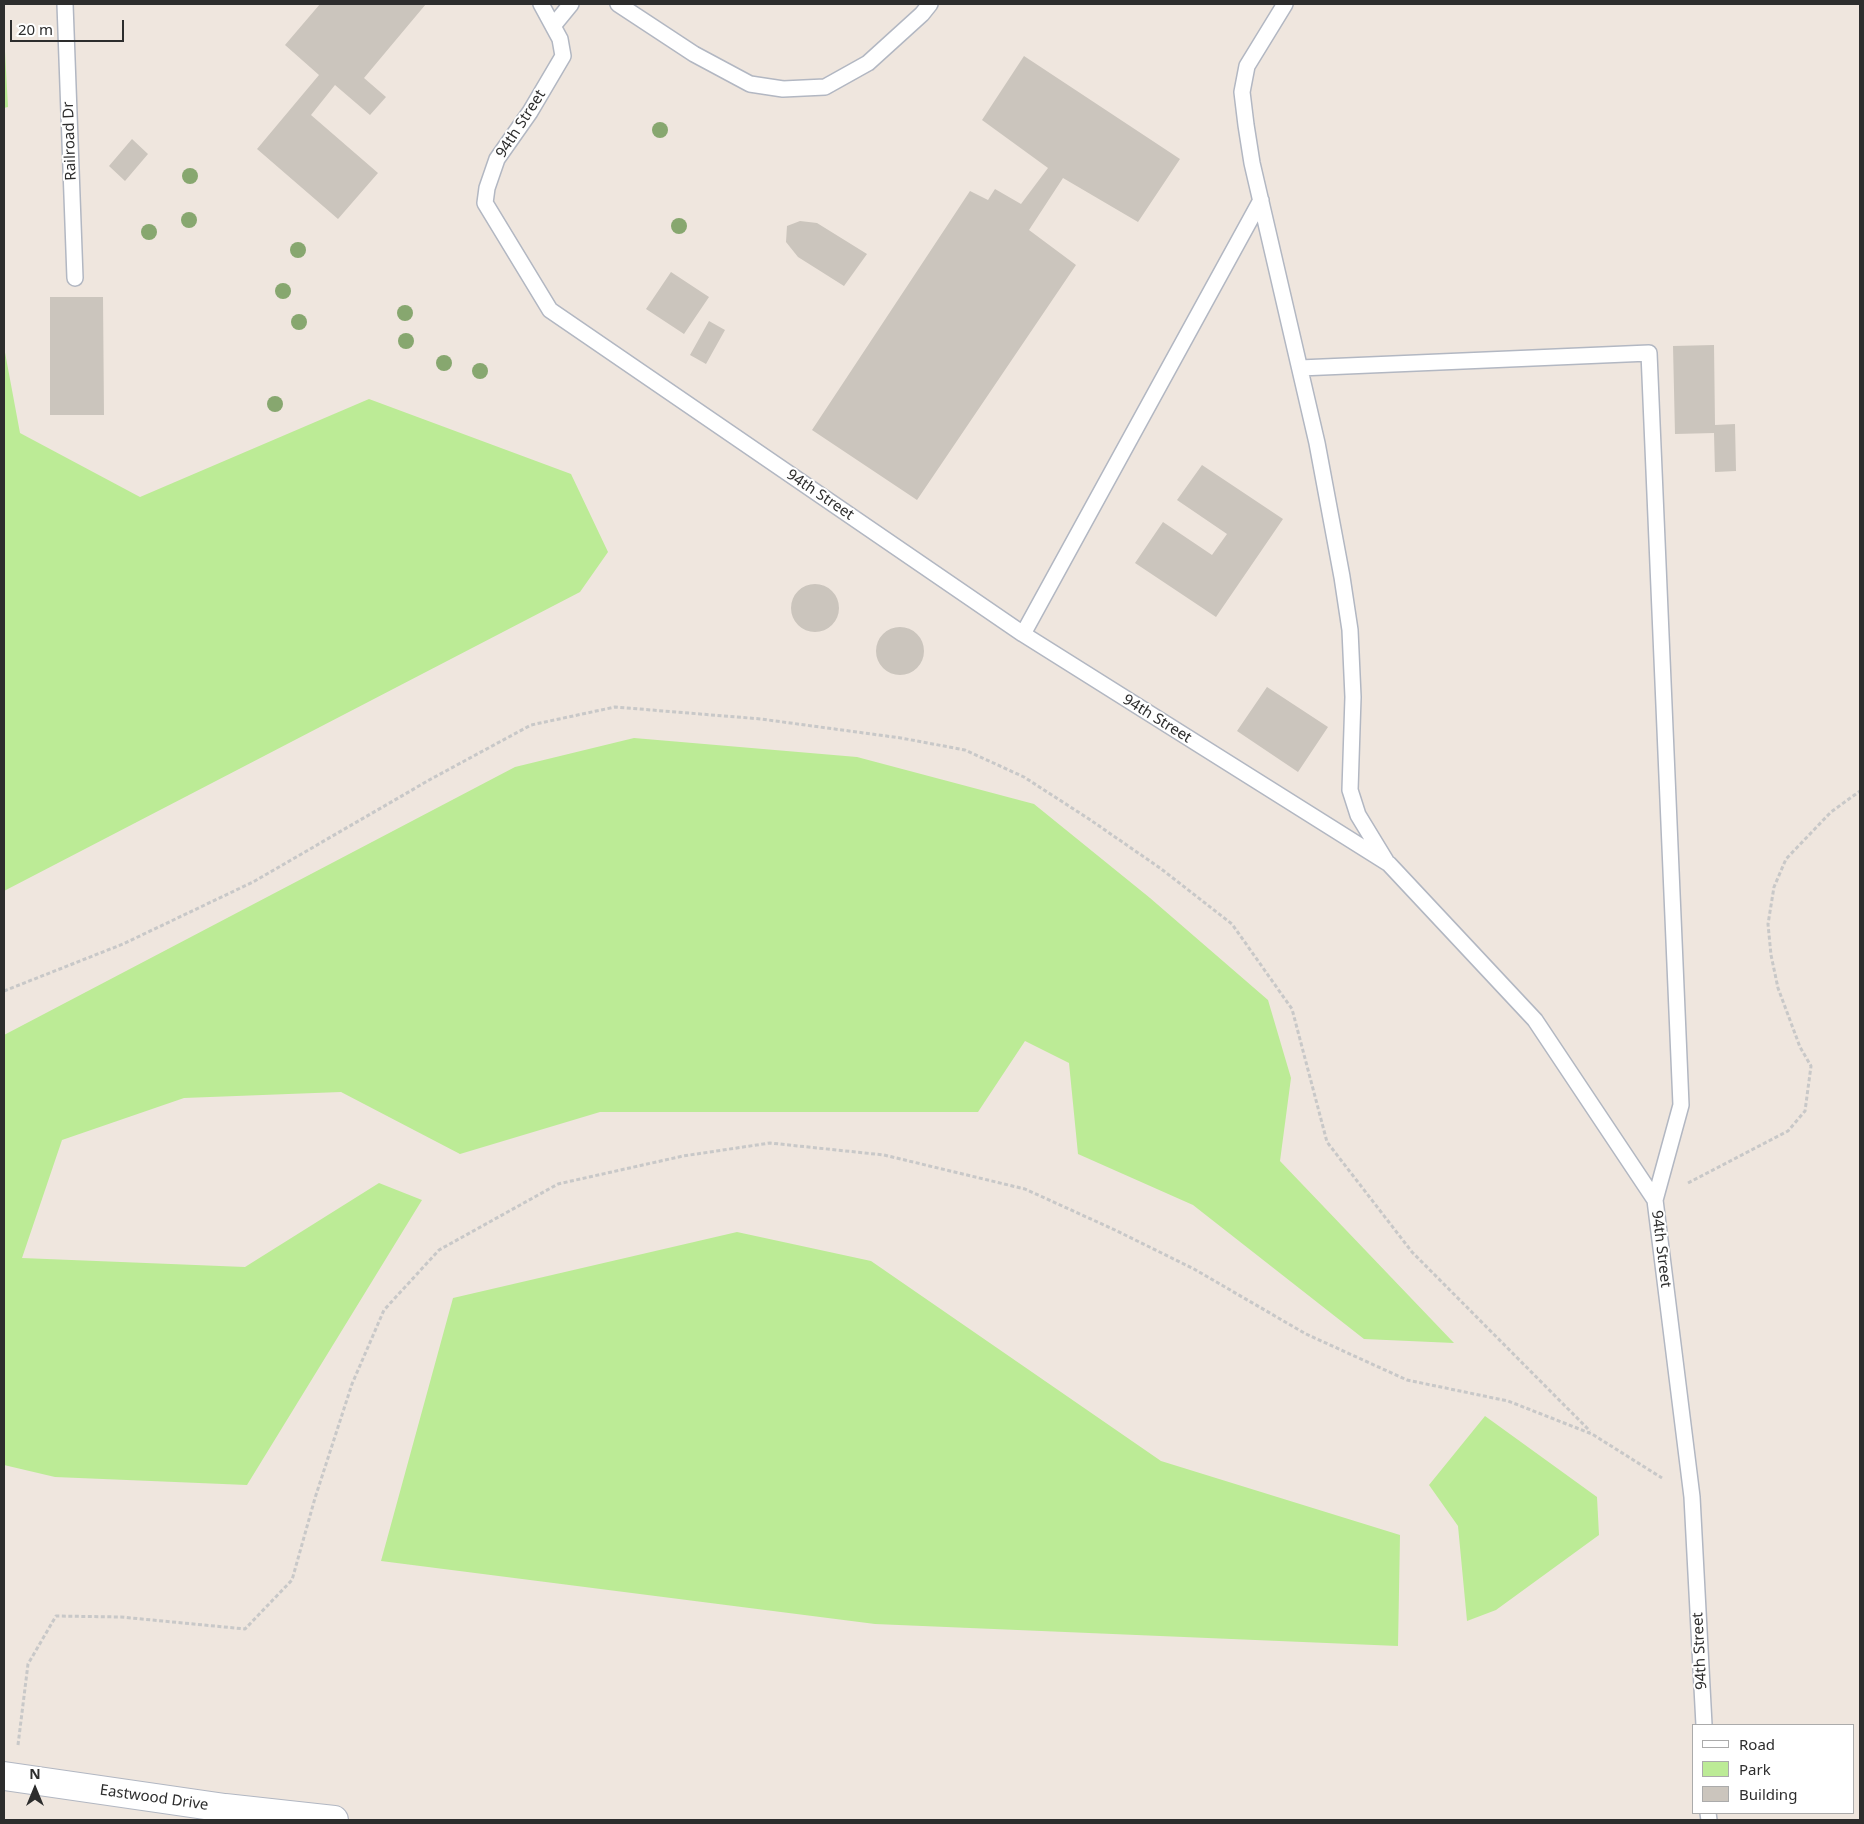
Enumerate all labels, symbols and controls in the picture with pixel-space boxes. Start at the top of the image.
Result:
scale bar [12,10,126,42]
text: 20 m [18,19,53,39]
street label: 94th Street [492,87,550,161]
street label: Railroad Dr [60,101,80,181]
street label: 94th Street [783,466,857,524]
street label: 94th Street [1119,691,1195,747]
street label: 94th Street [1647,1209,1675,1289]
street label: 94th Street [1689,1612,1711,1690]
legend [1692,1724,1854,1814]
text: Road [1739,1734,1775,1754]
text: Park [1739,1759,1771,1779]
north arrow [10,1764,60,1814]
text: N [29,1764,41,1783]
street label: Eastwood Drive [99,1781,209,1815]
text: Building [1739,1784,1797,1804]

